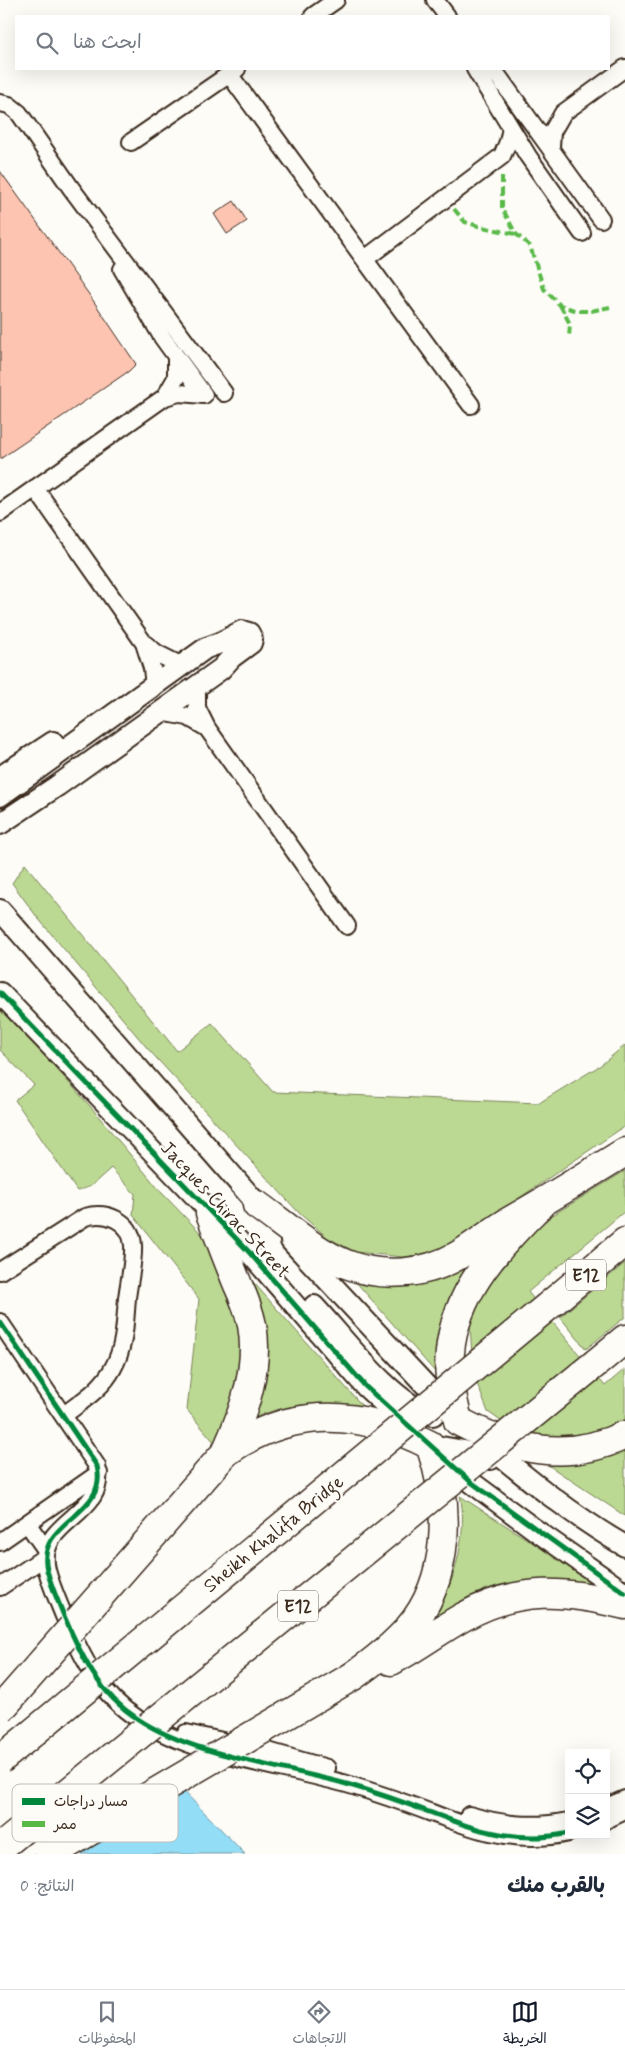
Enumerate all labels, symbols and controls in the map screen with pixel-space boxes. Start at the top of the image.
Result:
search box [15,15,610,70]
icon: search [33,29,61,57]
text: ابحث هنا [73,30,142,55]
street label: Jacques Chirac Street [155,1136,295,1284]
road number: E12 [566,1260,606,1290]
street label: Sheikh Khalifa Bridge [198,1470,351,1601]
road number: E12 [278,1590,318,1622]
map controls [565,1749,610,1839]
button: locate [565,1749,610,1794]
legend [12,1784,178,1842]
text: مسار دراجات [54,1793,128,1811]
button: layers [565,1794,610,1839]
text: ممر [53,1816,77,1834]
text: بالقرب منك [507,1872,605,1900]
text: النتائج: 0 [20,1876,74,1897]
tab: المحفوظات [78,1998,136,2051]
tab: الاتجاهات [292,1998,347,2051]
tab: الخريطة [503,1998,547,2051]

